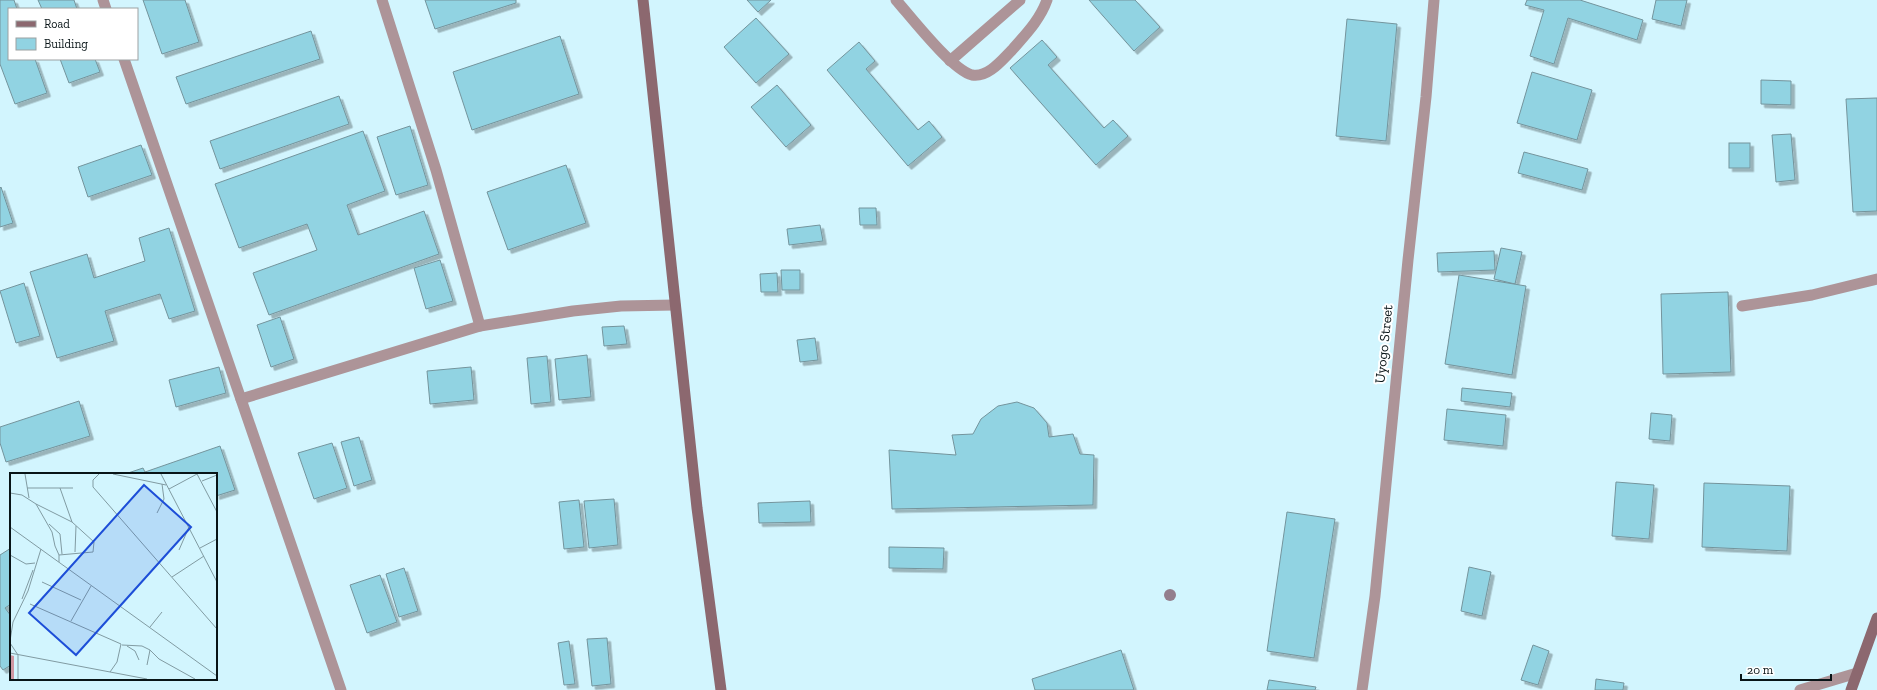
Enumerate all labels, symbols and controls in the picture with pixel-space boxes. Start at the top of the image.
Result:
legend [8,8,138,60]
text: Road [44,17,70,31]
text: Building [44,37,88,51]
street label: Uyogo Street [1371,303,1397,384]
inset map [10,473,217,680]
scale bar [1741,656,1831,682]
text: 20 m [1747,663,1774,677]

